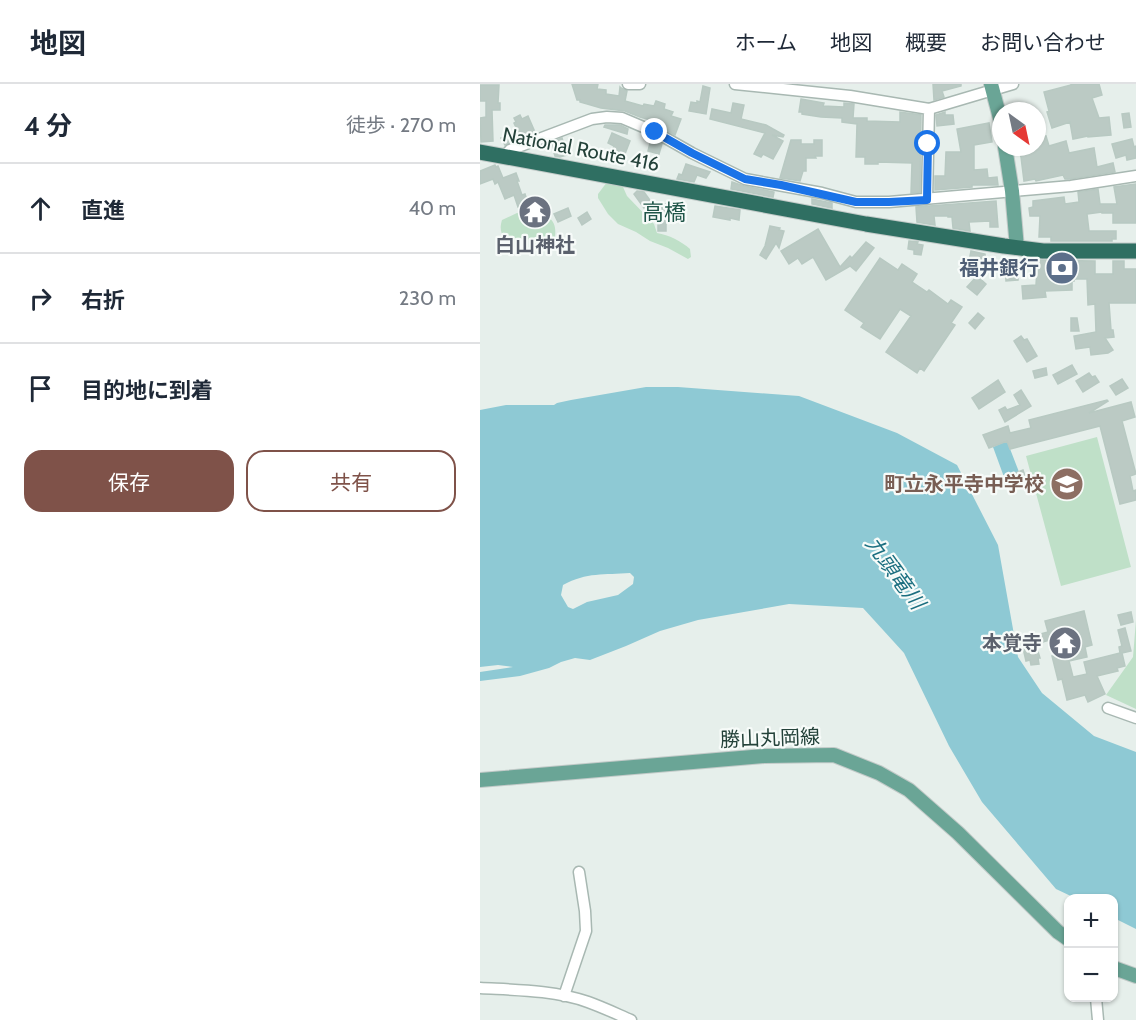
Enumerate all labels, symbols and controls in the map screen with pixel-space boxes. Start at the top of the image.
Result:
text: 地図 [30,26,86,60]
text: ホーム [735,30,797,55]
text: 地図 [830,30,872,55]
text: 概要 [905,30,947,55]
text: お問い合わせ [980,30,1106,55]
north arrow [992,102,1046,156]
text: 4 分 [24,110,72,142]
text: 徒歩 · 270 m [346,113,456,137]
route end [641,118,667,144]
street label: National Route 416 [501,122,661,176]
route start [914,130,940,156]
icon: ahead [24,192,57,225]
temple icon: 白山神社 [517,194,553,230]
text: 40 m [408,196,456,220]
text: 直進 [81,197,125,224]
district label: 高橋 [642,199,686,226]
place label: 白山神社 [495,233,575,257]
bank icon: 福井銀行 [1044,250,1080,286]
place label: 福井銀行 [959,256,1039,280]
icon: right [24,282,57,315]
text: 230 m [399,286,456,310]
text: 右折 [81,287,125,314]
icon: arrive [24,372,57,405]
text: 目的地に到着 [81,377,213,404]
button: 保存 [24,450,234,512]
button: 共有 [246,450,456,512]
school or university icon: 町立永平寺中学校 [1049,466,1085,502]
place label: 町立永平寺中学校 [884,472,1044,496]
water label: 九頭竜川 [861,531,931,616]
temple icon: 本覚寺 [1047,625,1083,661]
place label: 本覚寺 [982,631,1042,655]
street label: 勝山丸岡線 [720,724,820,752]
map controls [1064,894,1118,1002]
button: + [1064,894,1118,948]
button: − [1064,948,1118,1002]

